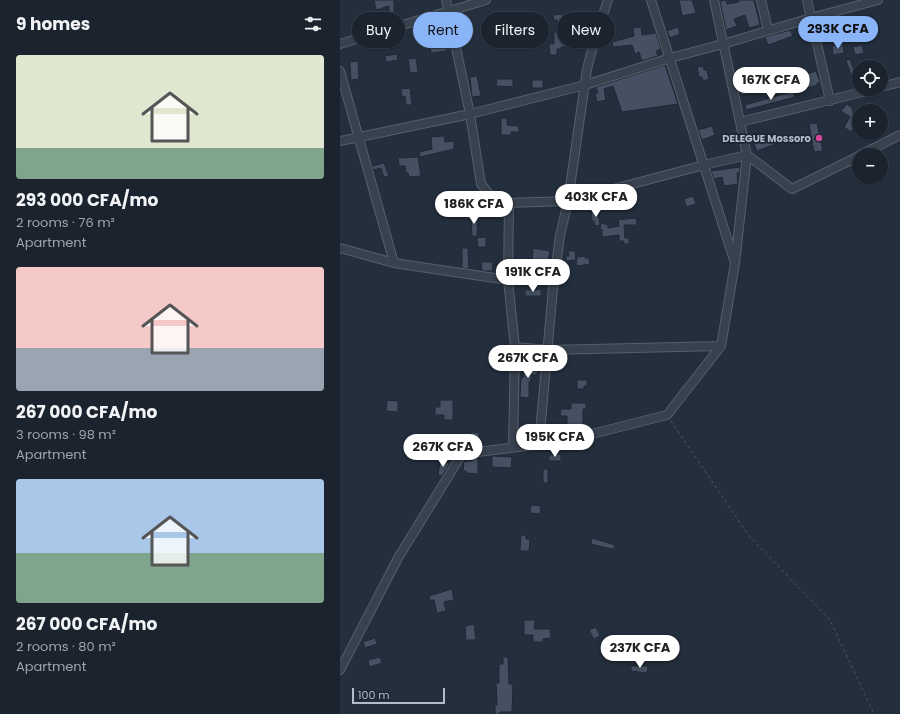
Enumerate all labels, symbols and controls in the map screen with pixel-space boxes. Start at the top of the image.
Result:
text: 9 homes [16,12,90,36]
chip: Buy [352,12,405,48]
chip: Rent [413,12,473,48]
chip: Filters [481,12,549,48]
chip: New [557,12,615,48]
icon: filters [302,13,324,35]
pin: 293K CFA [797,16,879,50]
text: 293K CFA [807,19,869,38]
map controls [852,60,888,184]
button: locate [852,60,888,96]
pin: 167K CFA [730,67,812,101]
text: 167K CFA [742,70,800,89]
icon: home [134,81,206,153]
button: + [852,104,888,140]
place label: DELEGUE Mossoro [722,131,812,146]
marker: DELEGUE Mossoro [814,133,824,143]
button: − [852,148,888,184]
pin: 403K CFA [555,184,637,218]
text: 403K CFA [564,187,628,206]
text: 293 000 CFA/mo [16,188,158,212]
pin: 186K CFA [433,191,515,225]
text: 186K CFA [444,194,504,213]
text: 2 rooms · 76 m² [16,213,115,232]
text: Apartment [16,233,86,252]
pin: 191K CFA [492,259,574,293]
text: 191K CFA [505,262,561,281]
icon: home [134,293,206,365]
pin: 267K CFA [487,345,569,379]
text: 267K CFA [497,348,559,367]
text: 267 000 CFA/mo [16,400,157,424]
pin: 195K CFA [514,424,596,458]
text: 3 rooms · 98 m² [16,425,116,444]
text: 195K CFA [525,427,585,446]
pin: 267K CFA [402,434,484,468]
text: 267K CFA [412,437,474,456]
text: Apartment [16,445,86,464]
icon: home [134,505,206,577]
text: 267 000 CFA/mo [16,612,157,636]
pin: 237K CFA [599,635,681,669]
text: 2 rooms · 80 m² [16,637,116,656]
text: 237K CFA [610,638,670,657]
text: Apartment [16,657,86,676]
scale bar [352,686,445,705]
text: 100 m [358,687,390,703]

